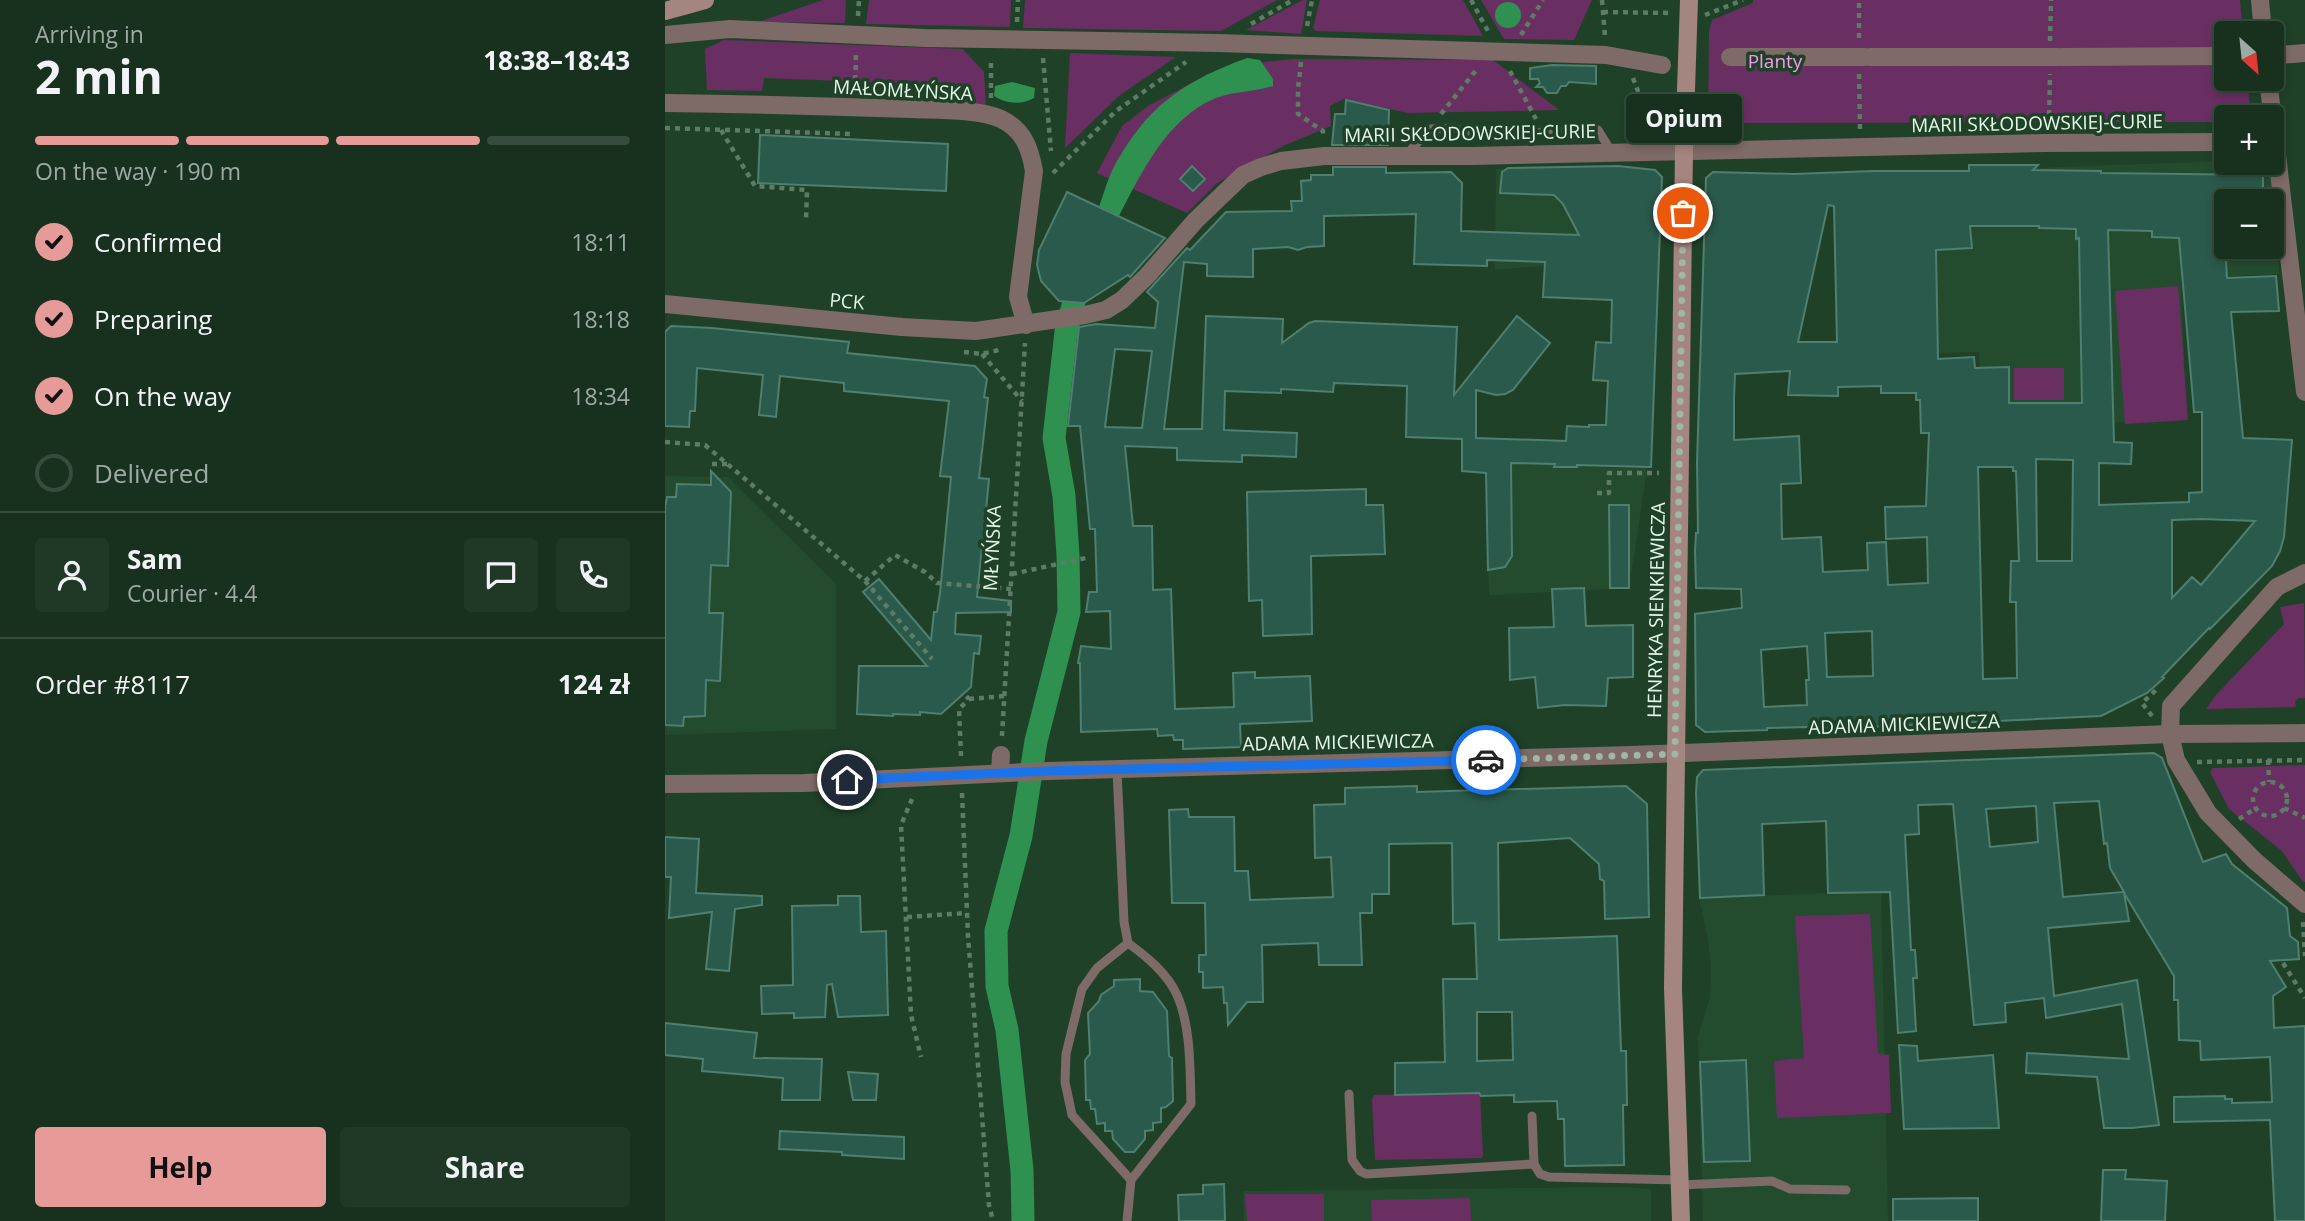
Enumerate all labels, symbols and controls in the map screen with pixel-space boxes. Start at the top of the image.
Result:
text: Arriving in [35,18,144,50]
north arrow [2214,21,2284,91]
map controls [2214,21,2284,259]
text: 18:38–18:43 [483,42,630,78]
text: 2 min [35,45,163,107]
park label: Planty [1748,48,1803,74]
street label: MAŁOMŁYŃSKA [833,73,973,107]
callout: Opium [1625,94,1741,143]
text: Opium [1645,102,1723,134]
button: + [2214,105,2284,175]
street label: MARII SKŁODOWSKIEJ-CURIE [1911,108,2163,138]
street label: MARII SKŁODOWSKIEJ-CURIE [1344,118,1596,148]
text: On the way · 190 m [35,155,241,187]
pin [1653,183,1713,243]
button: − [2214,189,2284,259]
icon: bag [1664,194,1702,232]
icon: check [35,223,73,261]
text: Confirmed [94,224,222,260]
text: 18:11 [571,226,630,258]
street label: PCK [828,287,866,316]
icon: check [35,300,73,338]
text: Preparing [94,301,212,337]
text: 18:18 [571,303,630,335]
icon: check [35,377,73,415]
text: On the way [94,378,231,414]
text: 18:34 [571,380,630,412]
text: Delivered [94,455,209,491]
street label: HENRYKA SIENKIEWICZA [1641,502,1671,718]
street label: MŁYŃSKA [977,504,1007,592]
button: person [35,538,109,612]
button: chat [464,538,538,612]
button: phone [556,538,630,612]
text: Sam [127,541,183,577]
text: Courier · 4.4 [127,577,257,609]
text: Order #8117 [35,666,190,702]
text: 124 zł [558,666,630,702]
street label: ADAMA MICKIEWICZA [1808,708,2000,740]
courier [1451,725,1521,795]
street label: ADAMA MICKIEWICZA [1242,727,1434,757]
icon: car [1467,741,1505,779]
pin [817,750,877,810]
icon: home [828,761,866,799]
button: Help [35,1127,326,1207]
button: Share [340,1127,630,1207]

